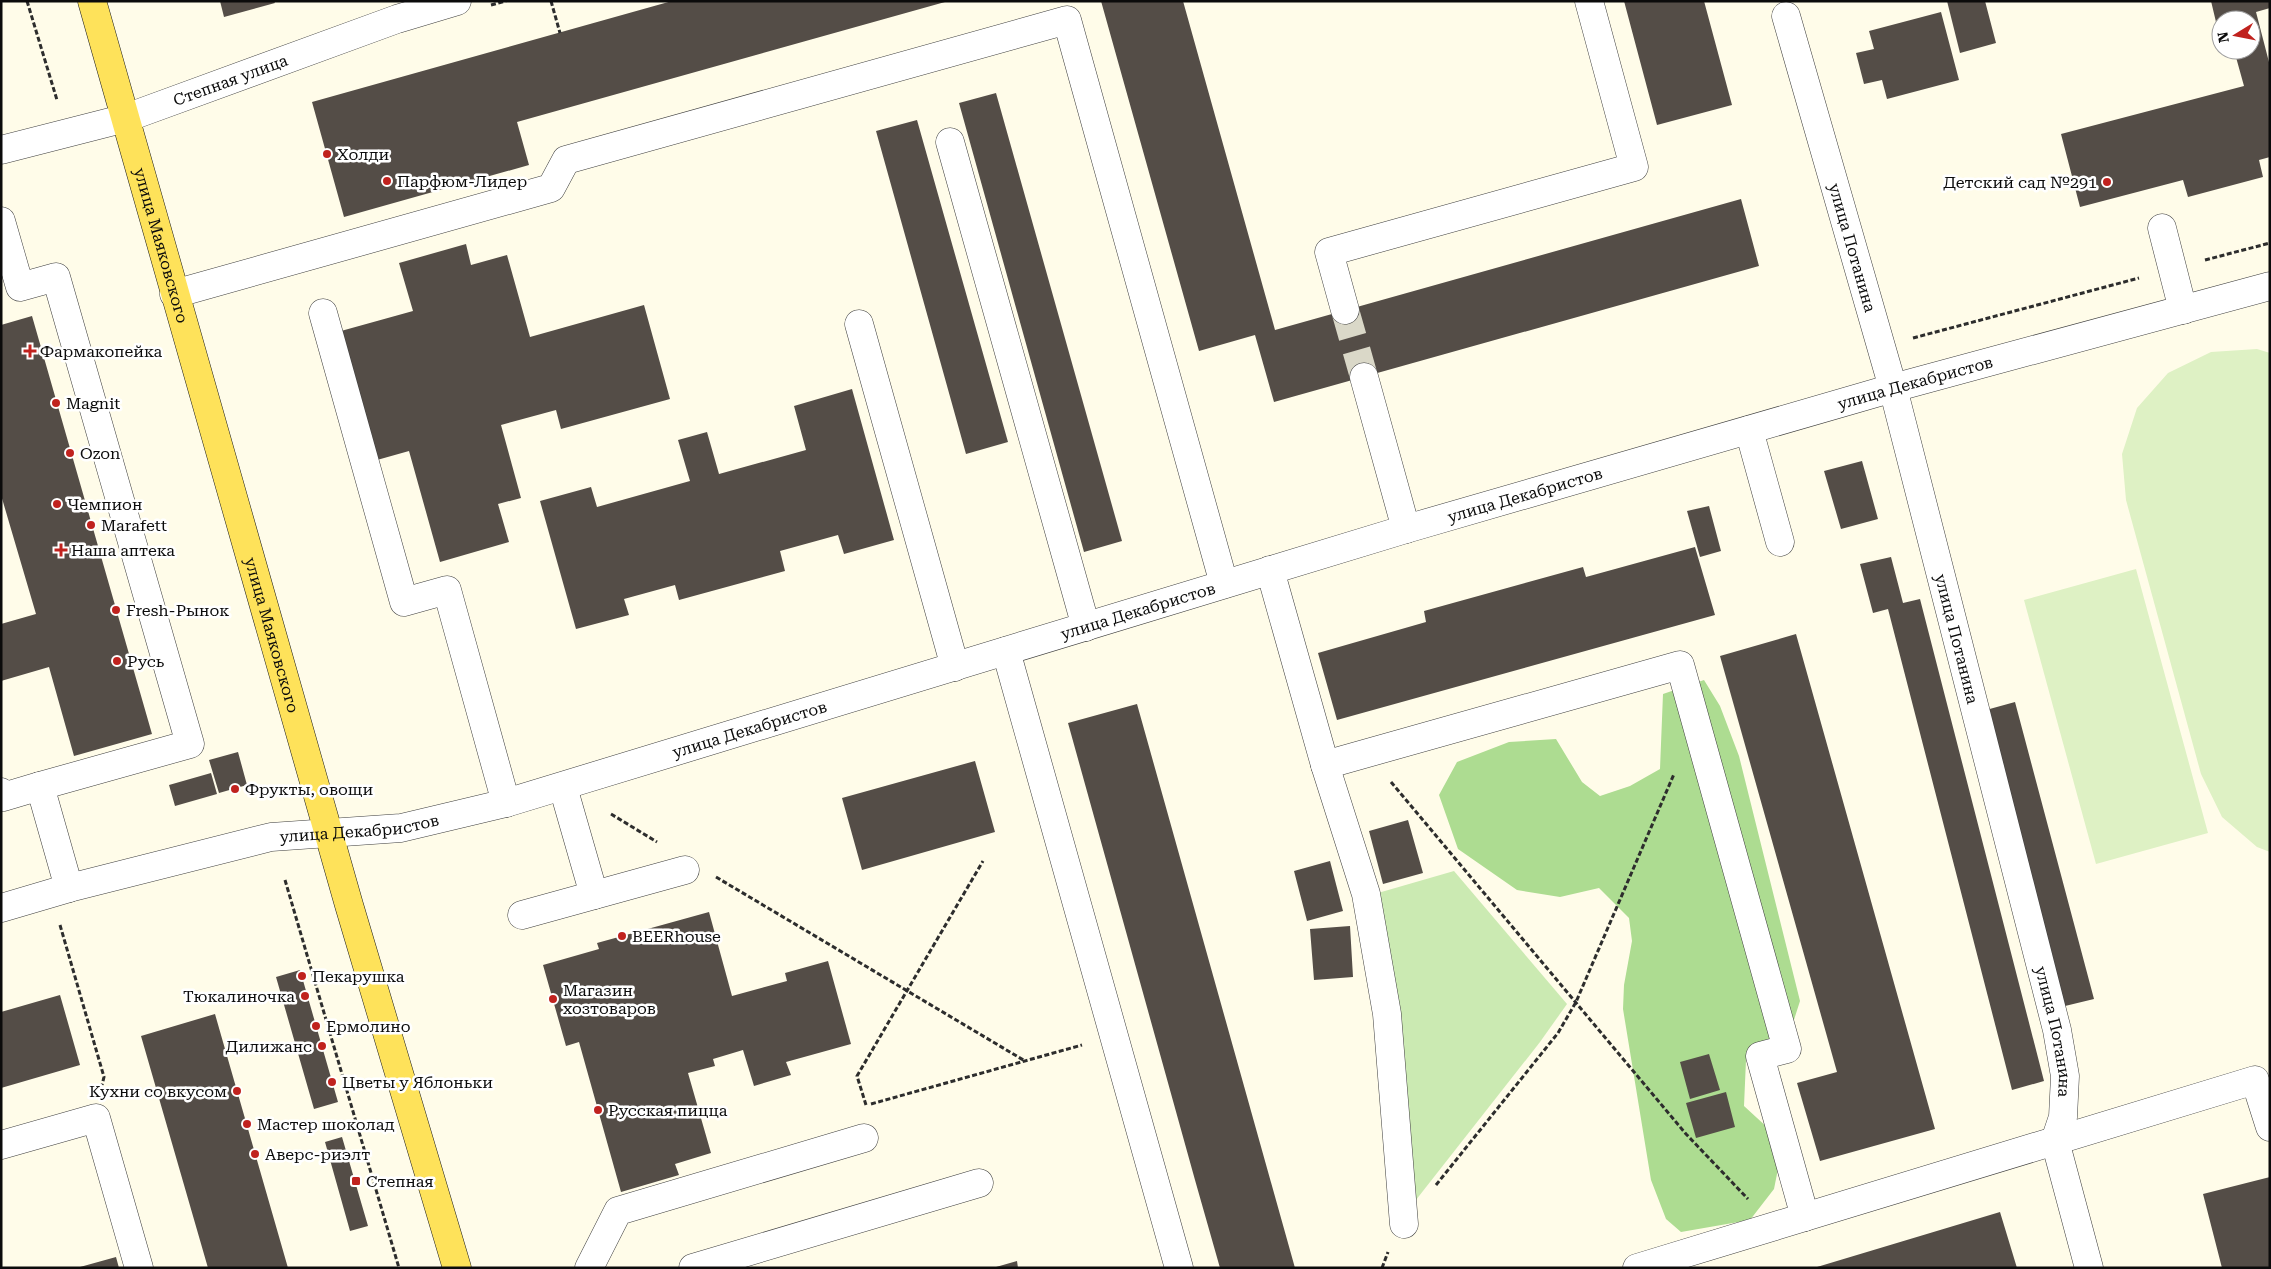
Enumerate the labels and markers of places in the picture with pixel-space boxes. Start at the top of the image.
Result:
place label: Холди [337,145,390,164]
marker: Холди [321,148,333,160]
place label: Парфюм-Лидер [397,172,527,191]
place label: Детский сад №291 [1943,173,2097,192]
marker: Парфюм-Лидер [381,175,393,187]
marker: Детский сад №291 [2101,176,2113,188]
place label: Фармакопейка [40,342,163,361]
marker: Фармакопейка [24,345,36,357]
place label: Magnit [66,394,120,413]
marker: Magnit [50,397,62,409]
place label: Ozon [80,444,120,463]
marker: Ozon [64,447,76,459]
place label: Чемпион [67,495,142,514]
marker: Чемпион [51,498,63,510]
place label: Marafett [101,516,167,535]
marker: Marafett [85,519,97,531]
place label: Наша аптека [71,541,175,560]
marker: Наша аптека [55,544,67,556]
place label: Fresh-Рынок [126,601,229,620]
marker: Fresh-Рынок [110,604,122,616]
place label: Русь [127,652,165,671]
marker: Русь [111,655,123,667]
place label: Фрукты, овощи [245,780,374,799]
marker: Фрукты, овощи [229,783,241,795]
place label: BEERhouse [632,927,721,946]
marker: BEERhouse [616,930,628,942]
place label: Пекарушка [312,967,405,986]
marker: Пекарушка [296,970,308,982]
place label: Магазин хозтоваров [563,981,656,1018]
place label: Тюкалиночка [183,987,295,1006]
marker: Тюкалиночка [299,990,311,1002]
marker: Магазин хозтоваров [547,993,559,1005]
place label: Ермолино [326,1017,411,1036]
marker: Ермолино [310,1020,322,1032]
place label: Дилижанс [225,1037,312,1056]
marker: Дилижанс [316,1040,328,1052]
place label: Цветы у Яблоньки [342,1073,493,1092]
marker: Цветы у Яблоньки [326,1076,338,1088]
place label: Кухни со вкусом [89,1082,227,1101]
marker: Кухни со вкусом [231,1085,243,1097]
place label: Русская пицца [608,1101,728,1120]
marker: Русская пицца [592,1104,604,1116]
place label: Мастер шоколад [257,1115,395,1134]
marker: Мастер шоколад [241,1118,253,1130]
place label: Аверс-риэлт [265,1145,370,1164]
marker: Аверс-риэлт [249,1148,261,1160]
place label: Степная [366,1172,434,1191]
marker: Степная [350,1175,362,1187]

